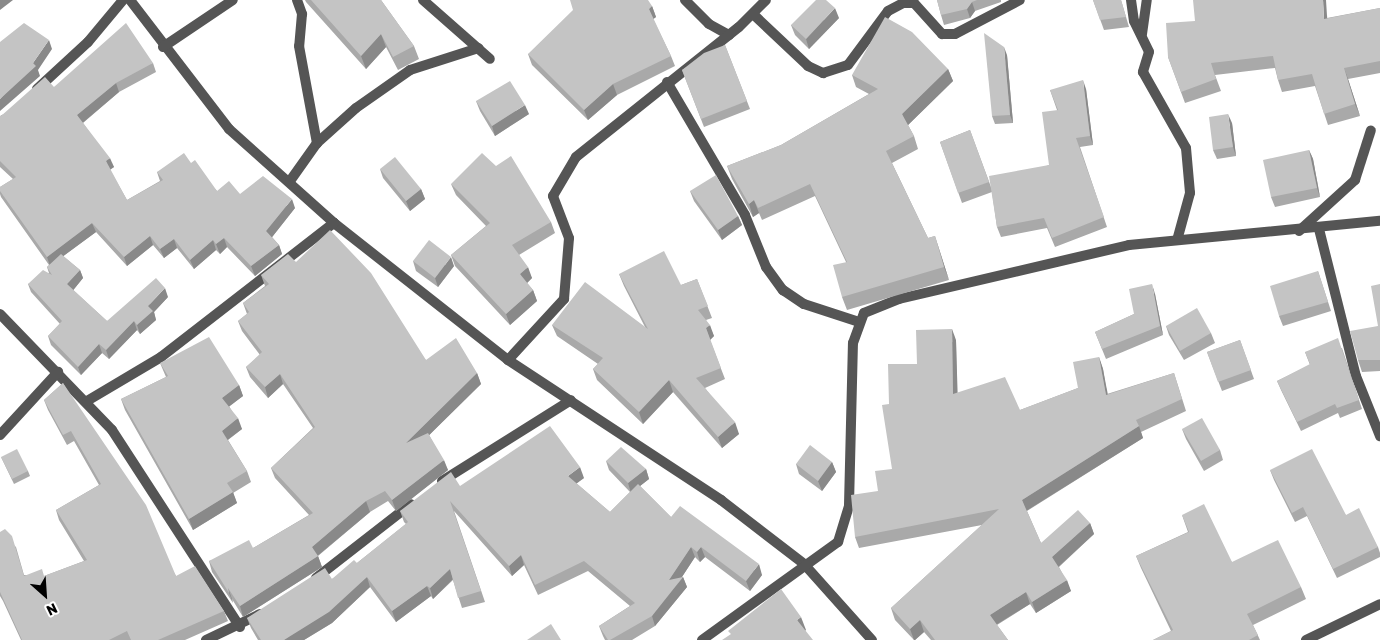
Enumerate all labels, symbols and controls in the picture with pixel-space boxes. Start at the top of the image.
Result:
north arrow [20,570,70,620]
text: N [44,599,60,619]

